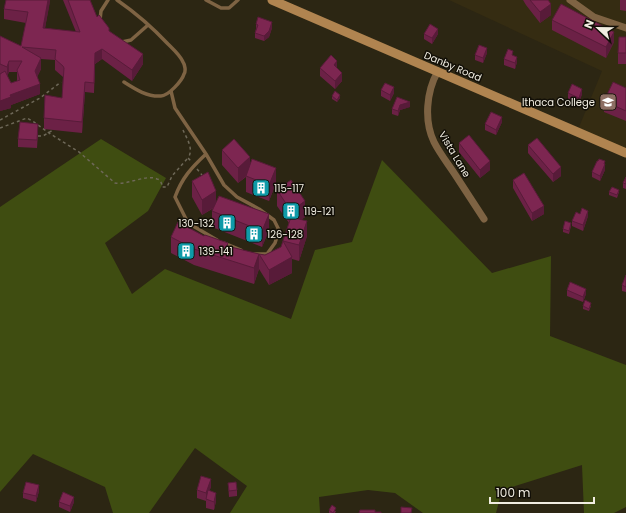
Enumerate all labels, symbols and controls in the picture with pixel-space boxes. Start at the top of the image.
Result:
north arrow [578,8,618,48]
text: N [580,17,598,31]
street label: Danby Road [422,48,484,85]
school or university icon: Ithaca College [598,92,618,112]
place label: Ithaca College [522,95,595,110]
street label: Vista Lane [435,128,474,180]
building icon: 115-117 [251,178,271,198]
place label: 115-117 [274,181,305,196]
building icon: 119-121 [281,201,301,221]
place label: 119-121 [304,204,334,219]
building icon: 130-132 [217,213,237,233]
place label: 130-132 [178,216,214,231]
building icon: 126-128 [244,224,264,244]
place label: 126-128 [267,227,303,242]
building icon: 139-141 [176,241,196,261]
place label: 139-141 [199,244,233,259]
scale bar [490,479,594,505]
text: 100 m [496,484,530,501]

